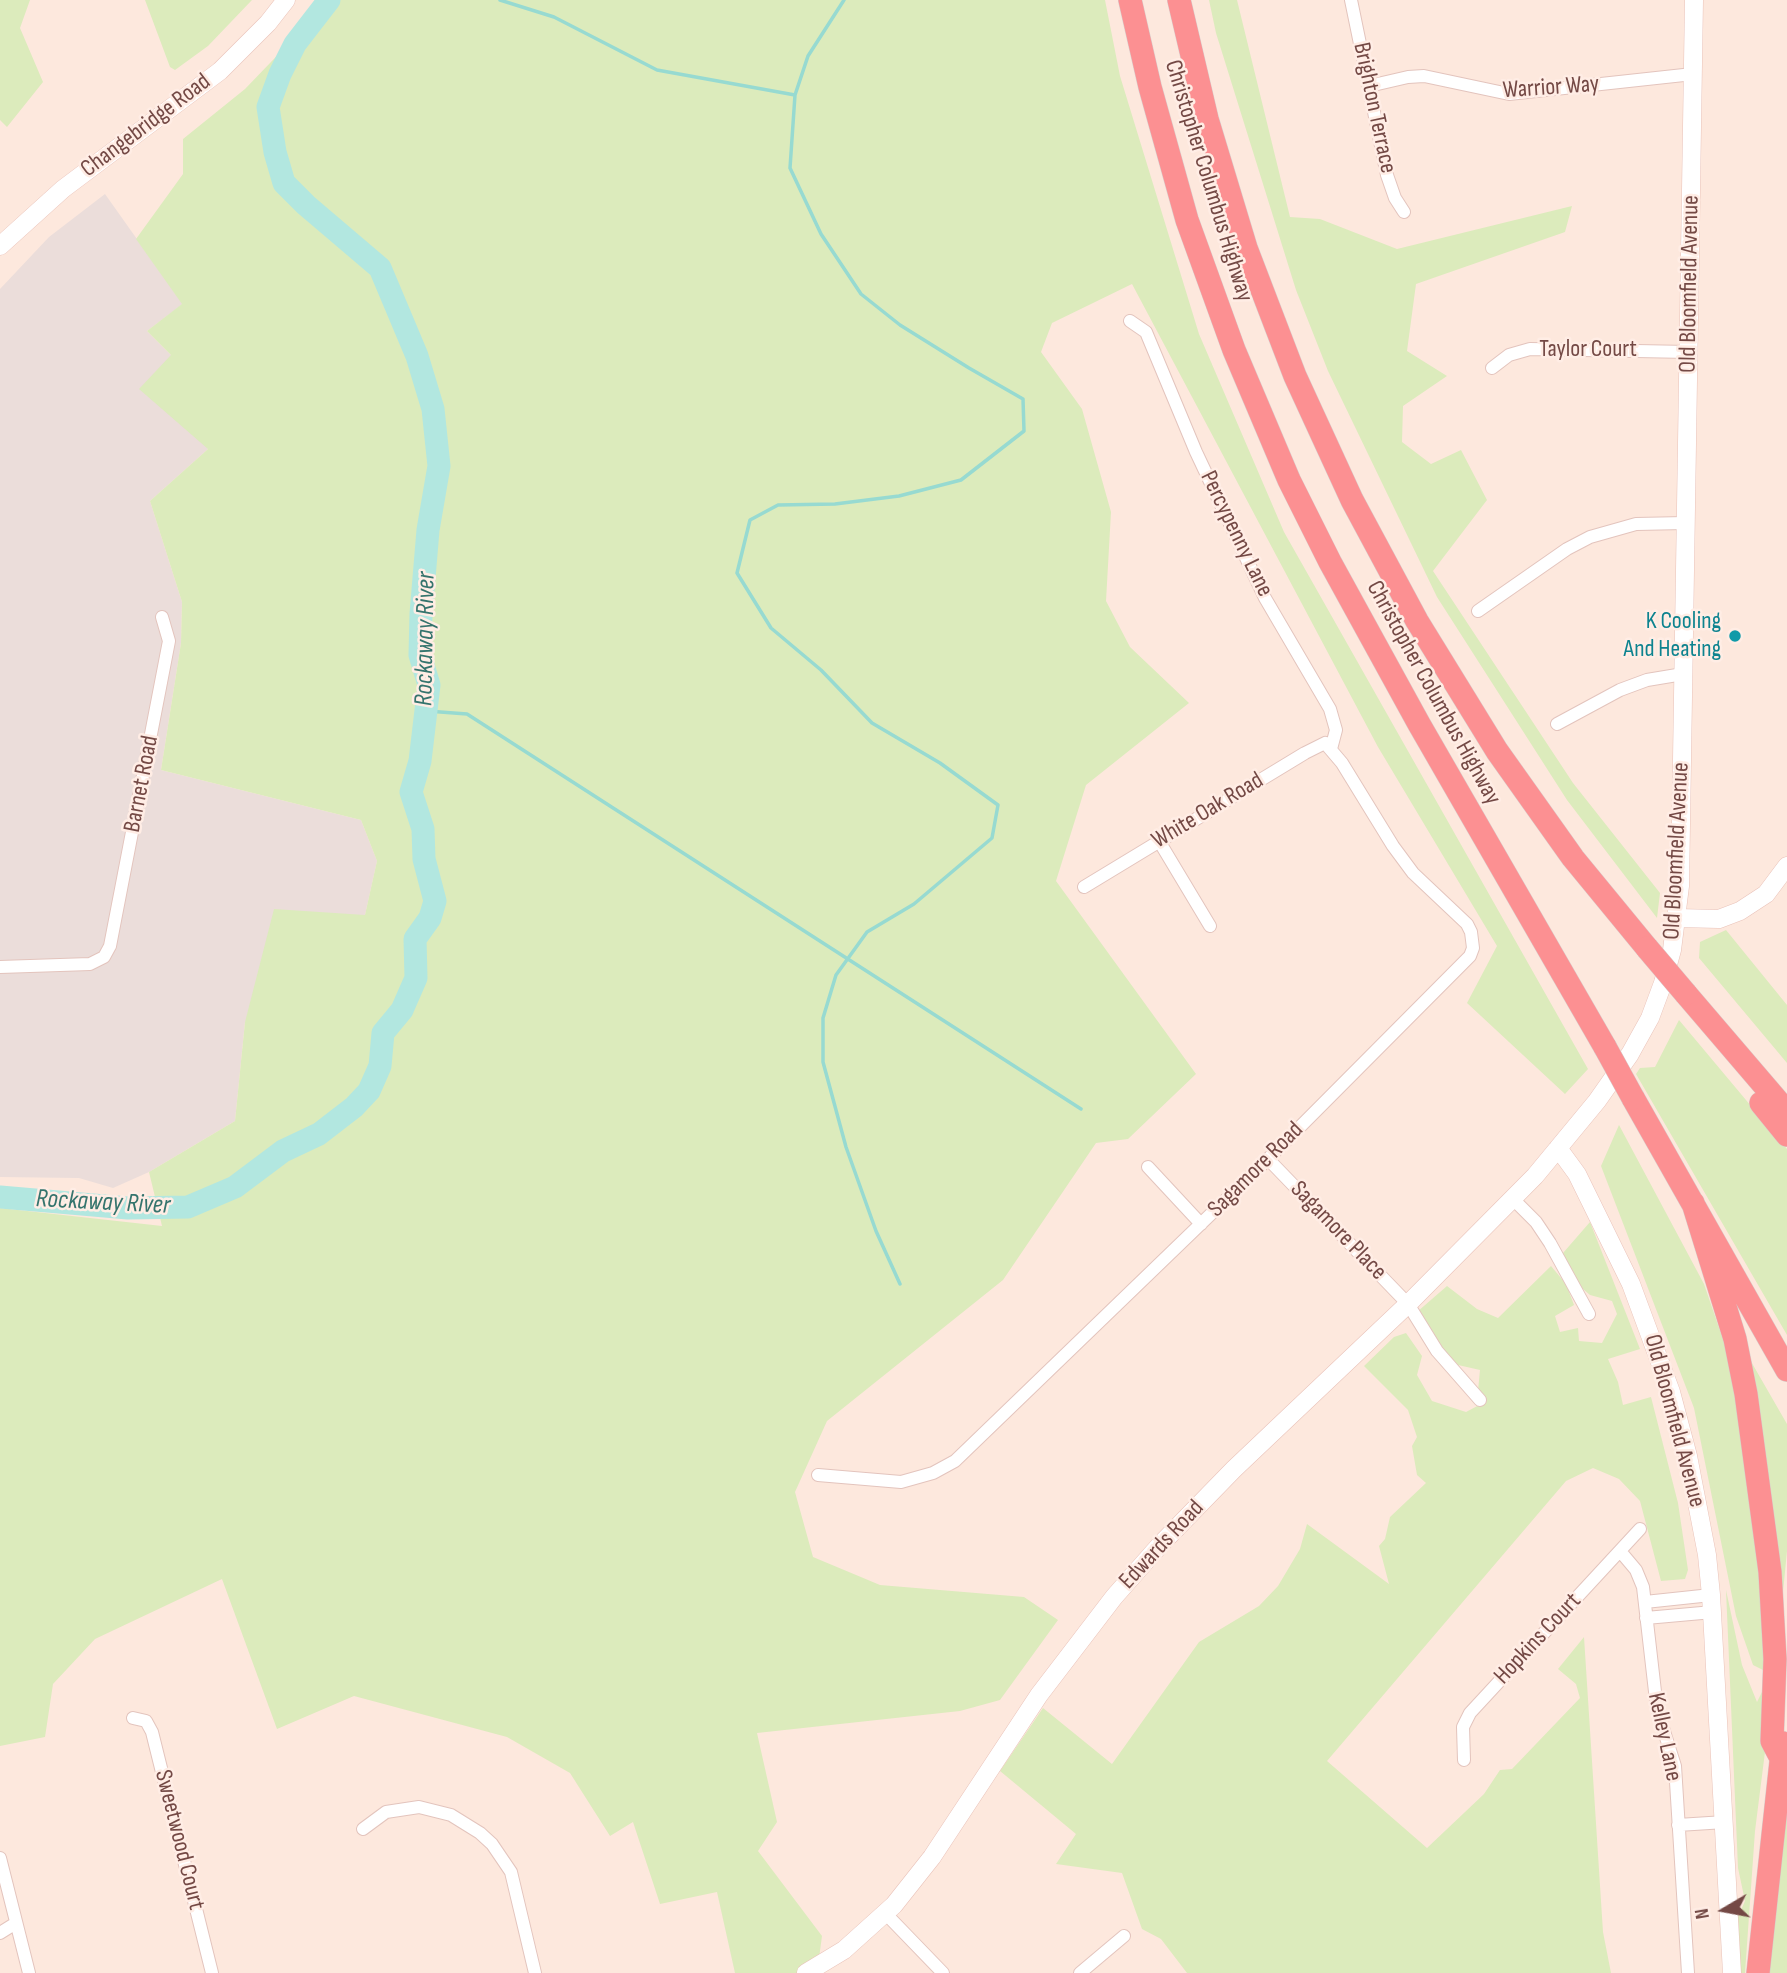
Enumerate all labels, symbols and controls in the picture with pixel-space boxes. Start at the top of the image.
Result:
street label: Brighton Terrace [1346,40,1402,176]
street label: Christopher Columbus Highway [1158,57,1258,305]
street label: Changebridge Road [76,68,216,184]
street label: Warrior Way [1502,70,1600,106]
street label: Old Bloomfield Avenue [1674,195,1706,373]
street label: Taylor Court [1539,336,1637,364]
street label: Percypenny Lane [1193,466,1279,602]
water label: Rockaway River [409,572,443,706]
street label: Christopher Columbus Highway [1360,576,1506,810]
place label: K Cooling And Heating [1623,608,1721,664]
marker: K Cooling And Heating [1727,628,1743,644]
street label: Barnet Road [119,733,165,835]
street label: Old Bloomfield Avenue [1658,762,1696,940]
street label: White Oak Road [1147,767,1269,855]
street label: Sagamore Road [1202,1116,1310,1224]
street label: Sagamore Place [1284,1176,1392,1286]
water label: Rockaway River [35,1184,171,1222]
street label: Old Bloomfield Avenue [1637,1331,1711,1511]
street label: Edwards Road [1114,1495,1210,1595]
street label: Hopkins Court [1488,1587,1588,1691]
street label: Kelley Lane [1641,1690,1687,1784]
street label: Sweetwood Court [148,1767,210,1913]
north arrow [1689,1875,1759,1945]
text: N [1691,1907,1715,1921]

